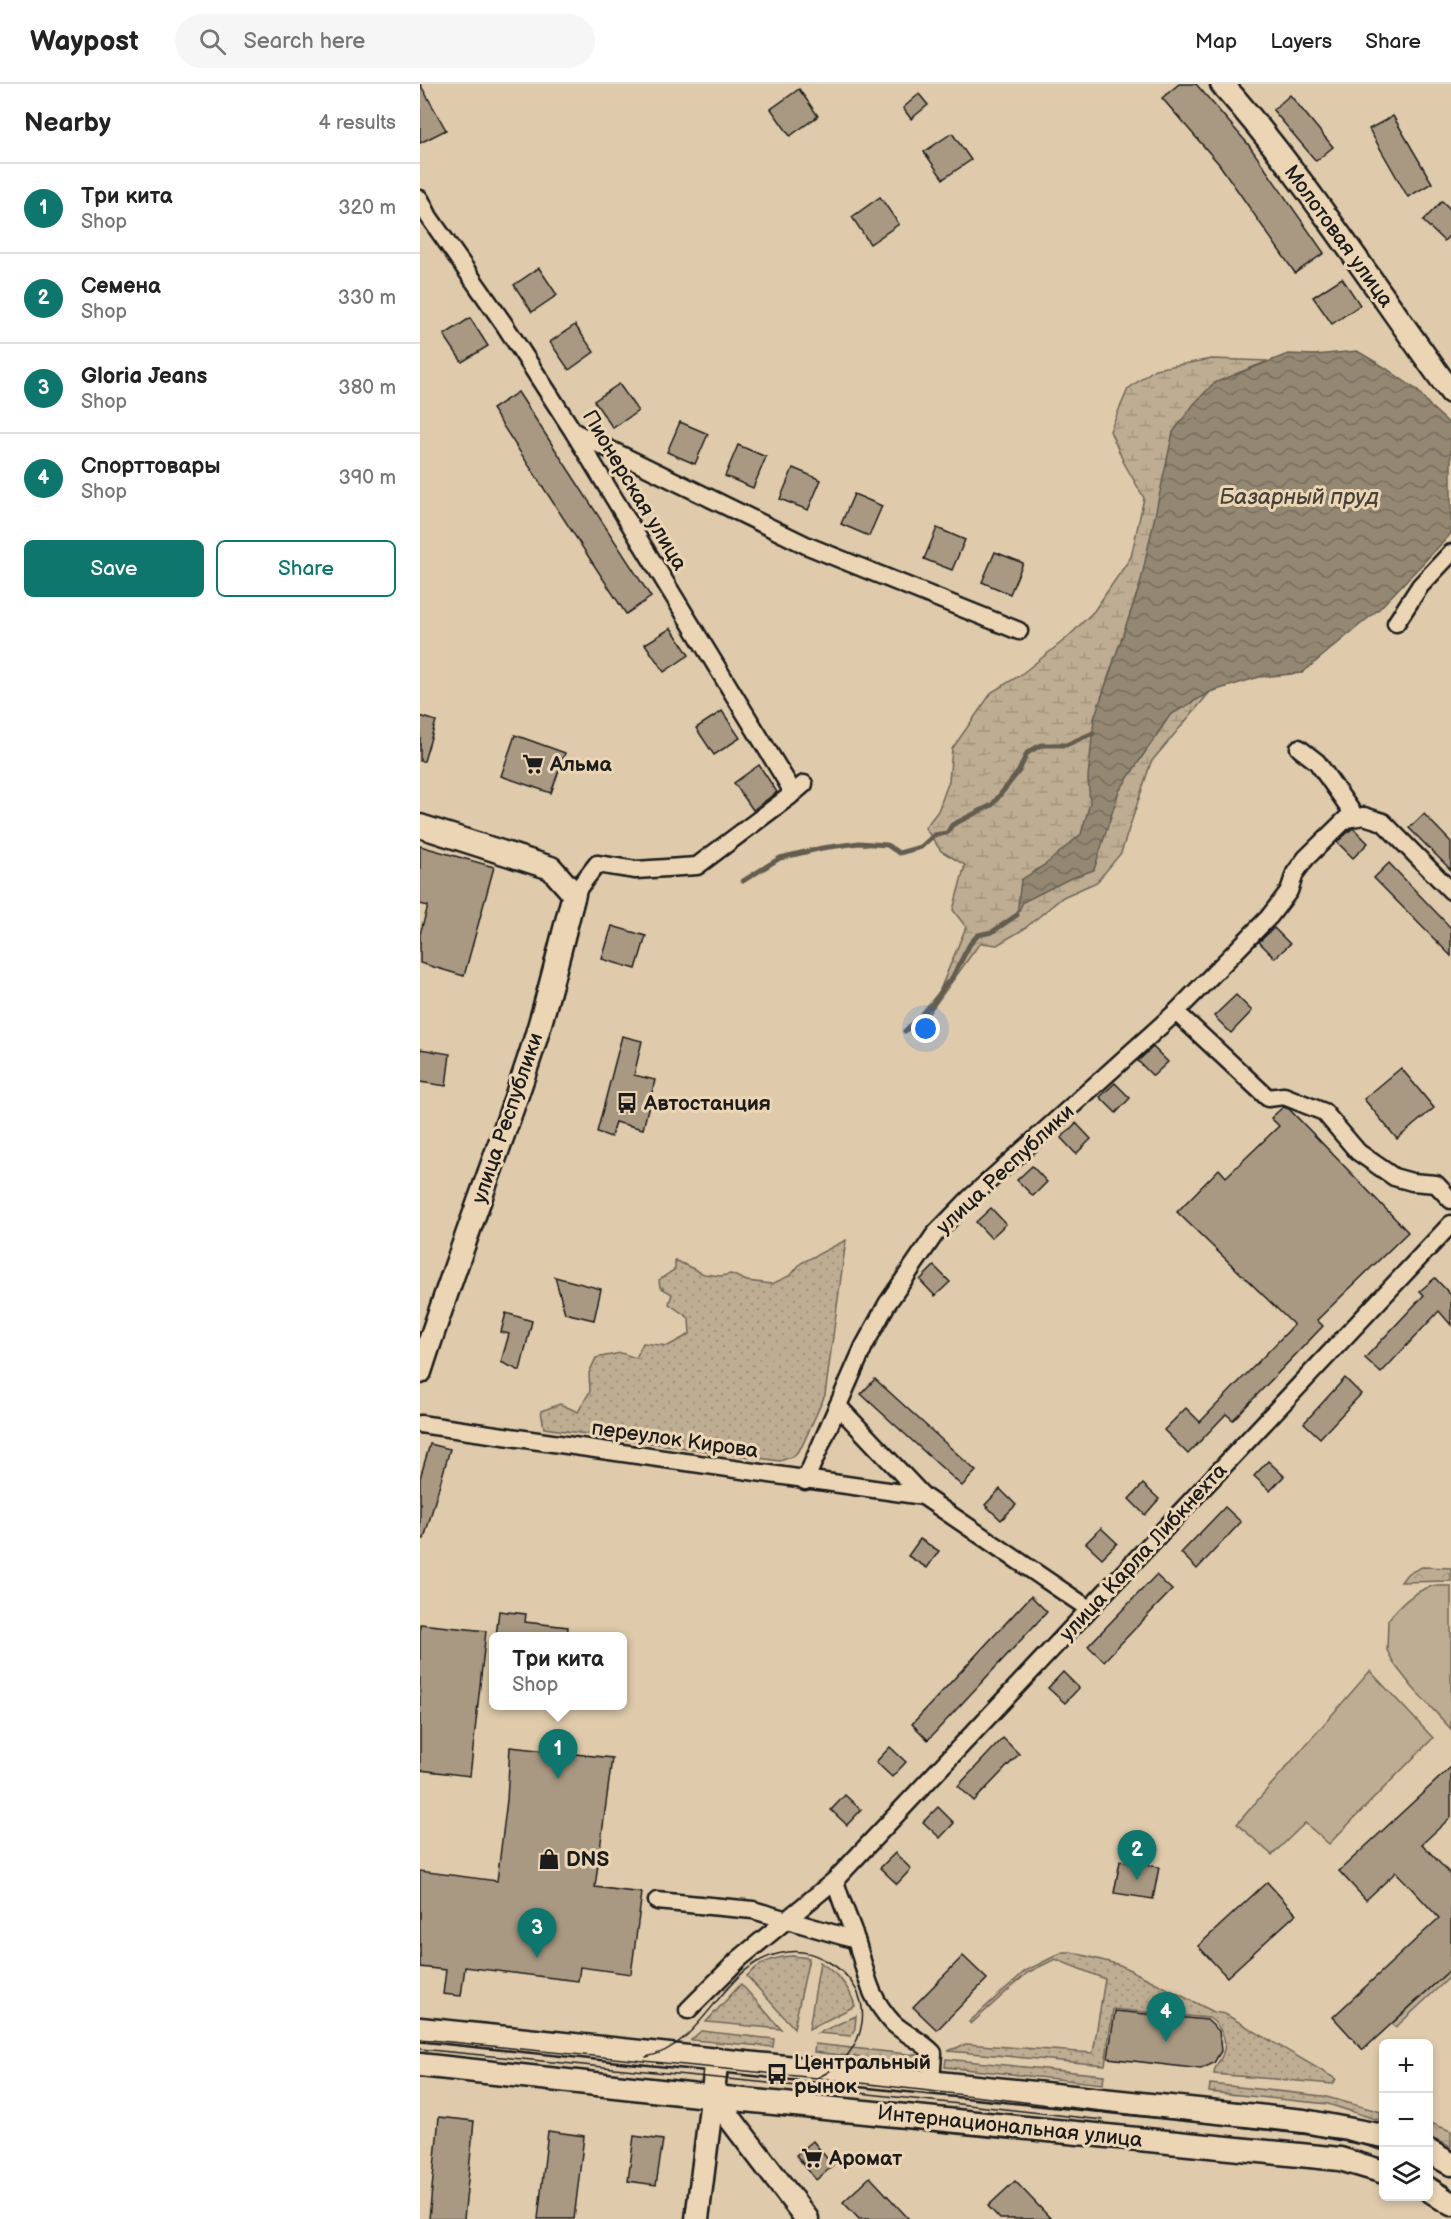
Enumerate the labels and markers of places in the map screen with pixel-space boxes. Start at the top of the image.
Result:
supermarket icon: Альма [521,752,545,776]
place label: Альма [549,752,613,777]
bus stop icon: Автостанция [615,1091,639,1115]
place label: Автостанция [643,1091,771,1116]
pin: 1 [538,1730,578,1779]
pin: 2 [1118,1830,1156,1880]
shop icon: DNS [537,1847,561,1871]
place label: DNS [566,1847,609,1872]
pin: 3 [518,1908,556,1958]
pin: 4 [1146,1992,1186,2042]
place label: Центральный рынок [794,2050,931,2099]
bus stop icon: Центральный рынок [765,2062,789,2086]
supermarket icon: Аромат [800,2146,824,2170]
place label: Аромат [828,2146,902,2171]

